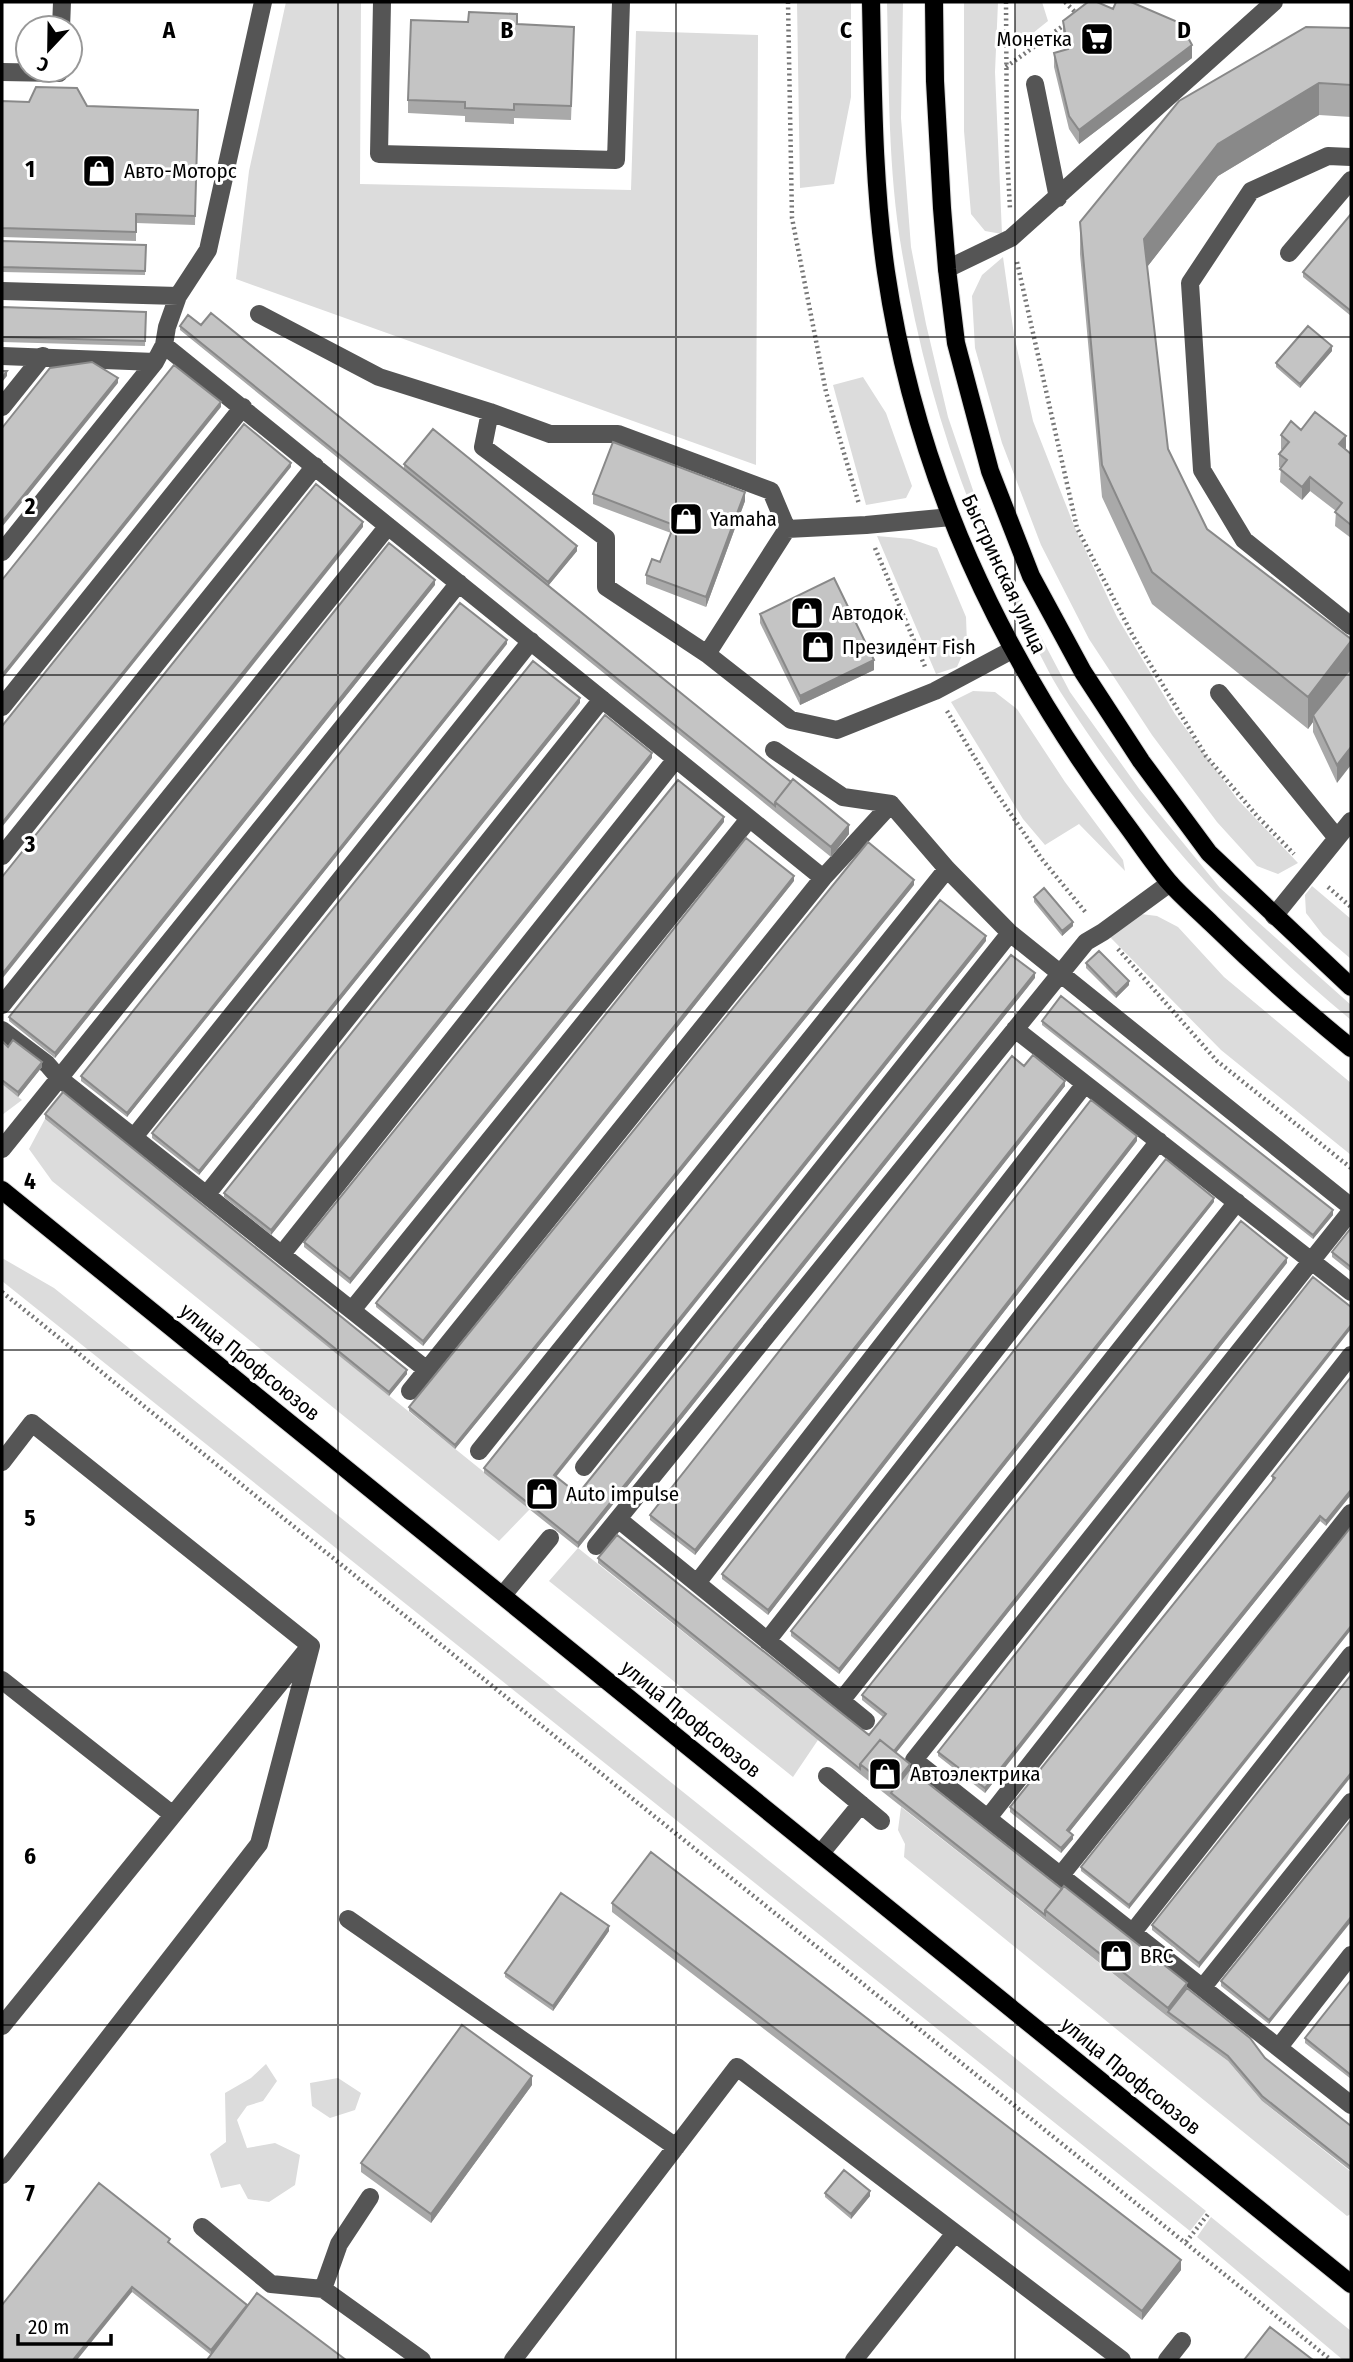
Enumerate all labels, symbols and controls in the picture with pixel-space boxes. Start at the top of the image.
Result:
north arrow [14,14,84,84]
text: A [162,16,176,44]
text: B [501,16,514,44]
text: C [840,16,852,44]
text: D [1177,16,1191,44]
supermarket icon: Монетка [1078,20,1116,58]
place label: Монетка [997,26,1072,52]
text: С [34,52,52,77]
shop icon: Авто-Моторс [80,152,118,190]
text: 1 [25,155,35,183]
place label: Авто-Моторс [124,158,237,184]
street label: Быстринская улица [956,490,1052,658]
text: 2 [24,492,36,520]
shop icon: Yamaha [667,500,705,538]
place label: Yamaha [710,506,777,532]
shop icon: Автодок [788,594,826,632]
place label: Автодок [832,600,904,626]
shop icon: Президент Fish [799,628,837,666]
place label: Президент Fish [842,634,976,660]
text: 3 [24,830,36,858]
text: 4 [24,1167,36,1195]
street label: улица Профсоюзов [175,1298,325,1426]
shop icon: Auto impulse [523,1475,561,1513]
place label: Auto impulse [566,1481,679,1507]
text: 5 [24,1504,36,1532]
street label: улица Профсоюзов [616,1655,766,1783]
shop icon: Автоэлектрика [866,1755,904,1793]
place label: Автоэлектрика [910,1761,1041,1787]
text: 6 [24,1842,36,1870]
shop icon: BRC [1097,1937,1135,1975]
place label: BRC [1140,1943,1174,1969]
street label: улица Профсоюзов [1056,2012,1206,2140]
text: 7 [25,2179,35,2207]
scale bar [18,2302,110,2346]
text: 20 m [28,2314,69,2340]

